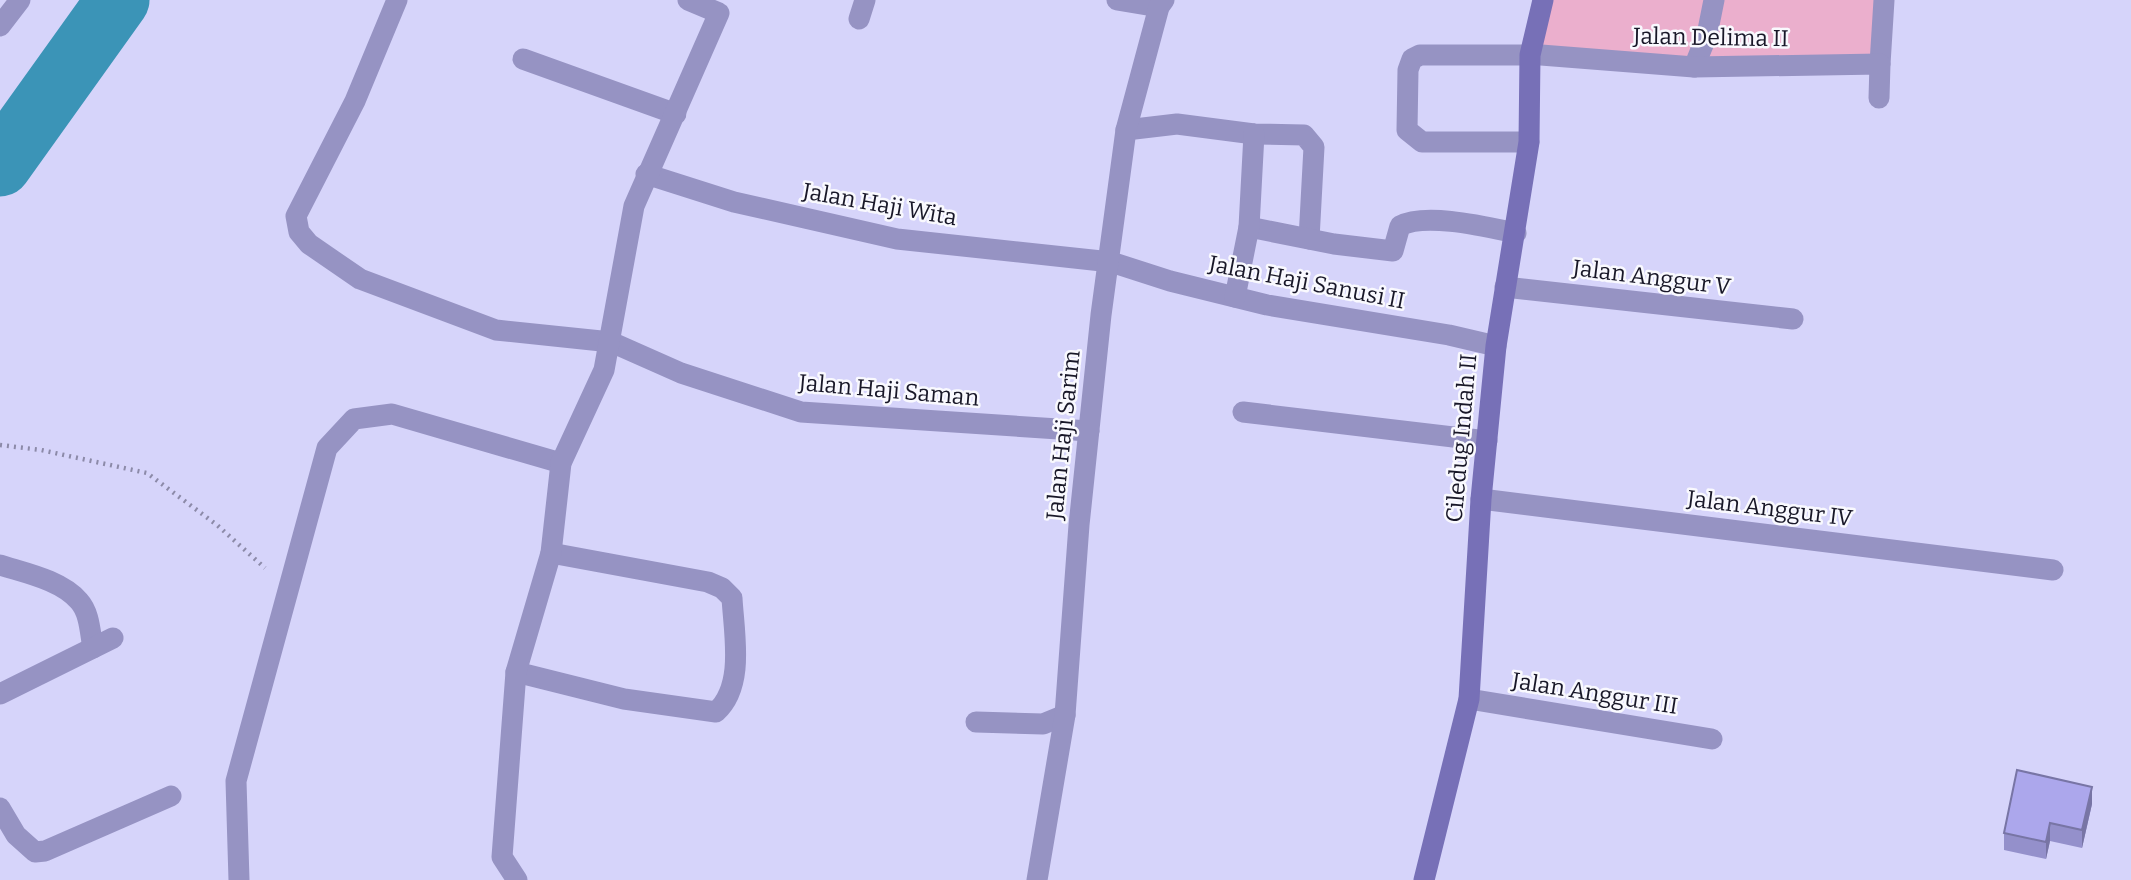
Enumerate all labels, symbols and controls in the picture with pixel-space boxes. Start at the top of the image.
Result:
street label: Jalan Delima II [1632,22,1789,52]
street label: Jalan Haji Wita [800,176,960,231]
street label: Jalan Haji Sanusi II [1206,249,1407,315]
street label: Jalan Anggur V [1570,253,1733,301]
street label: Jalan Haji Sarim [1040,349,1086,522]
street label: Ciledug Indah II [1440,352,1482,524]
street label: Jalan Haji Saman [797,368,981,412]
street label: Jalan Anggur IV [1685,484,1854,532]
street label: Jalan Anggur III [1509,666,1680,720]

